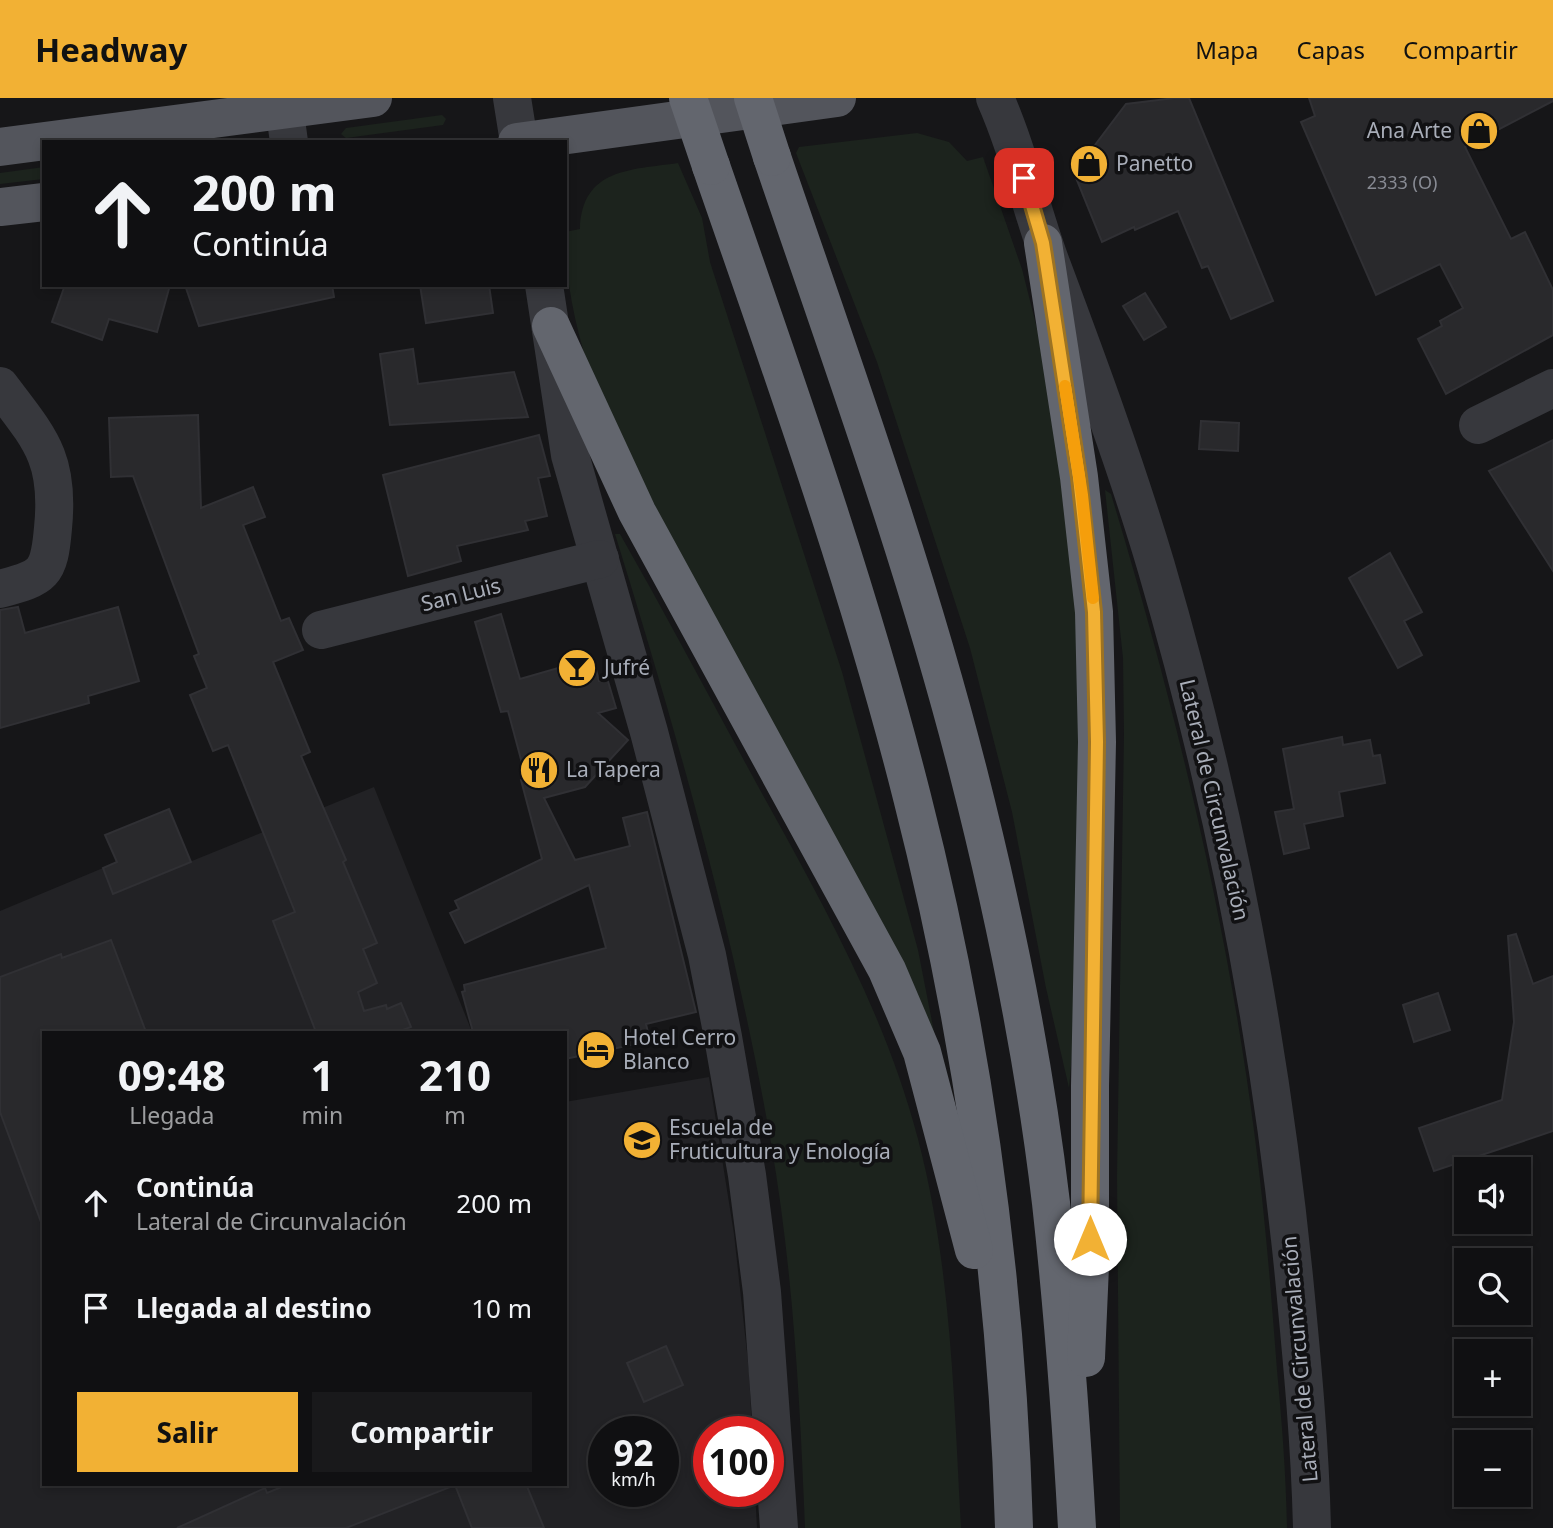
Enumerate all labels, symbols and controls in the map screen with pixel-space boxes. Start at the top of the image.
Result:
text: Headway [35,27,187,72]
text: Mapa [1195,33,1259,66]
text: Capas [1297,33,1365,66]
text: Compartir [1403,33,1518,66]
shop icon: Ana Arte [1458,110,1500,152]
place label: Ana Arte [1367,116,1452,144]
shop icon: Panetto [1068,143,1110,185]
pin [994,148,1054,208]
place label: Panetto [1116,149,1193,177]
text: 200 m [192,159,337,225]
icon: arrive [1005,159,1043,197]
icon: ahead [77,168,168,259]
house number: 2333 (O) [1367,170,1437,194]
text: Continúa [192,222,329,265]
street label: San Luis [418,571,504,617]
bar icon: Jufré [556,647,598,689]
place label: Jufré [602,653,650,681]
street label: Lateral de Circunvalación [1174,676,1256,923]
restaurant icon: La Tapera [518,749,560,791]
place label: La Tapera [566,755,661,783]
place label: Hotel Cerro Blanco [623,1023,736,1075]
hotel icon: Hotel Cerro Blanco [575,1029,617,1071]
text: 09:48 [118,1046,226,1103]
text: 1 [310,1046,334,1103]
text: 210 [419,1046,491,1103]
text: Llegada [129,1099,214,1131]
text: min [302,1099,343,1131]
text: m [444,1099,466,1131]
place label: Escuela de Fruticultura y Enología [669,1113,891,1165]
school or university icon: Escuela de Fruticultura y Enología [621,1119,663,1161]
map controls [1454,1157,1531,1507]
button: sound [1454,1157,1531,1234]
text: Continúa [136,1169,254,1205]
icon: ahead [77,1184,115,1222]
text: 200 m [456,1185,532,1221]
position arrow [1053,1202,1127,1276]
text: Lateral de Circunvalación [136,1205,407,1237]
street label: Lateral de Circunvalación [1274,1235,1324,1483]
button: search [1454,1248,1531,1325]
icon: arrive [77,1289,115,1327]
text: Llegada al destino [136,1290,372,1326]
text: 10 m [471,1290,532,1326]
button: + [1454,1339,1531,1416]
button: Salir [77,1392,298,1472]
button: Compartir [312,1392,532,1472]
speed limit sign: 100 [693,1416,784,1507]
text: 92 [613,1429,654,1476]
button: − [1454,1430,1531,1507]
text: km/h [611,1467,656,1491]

